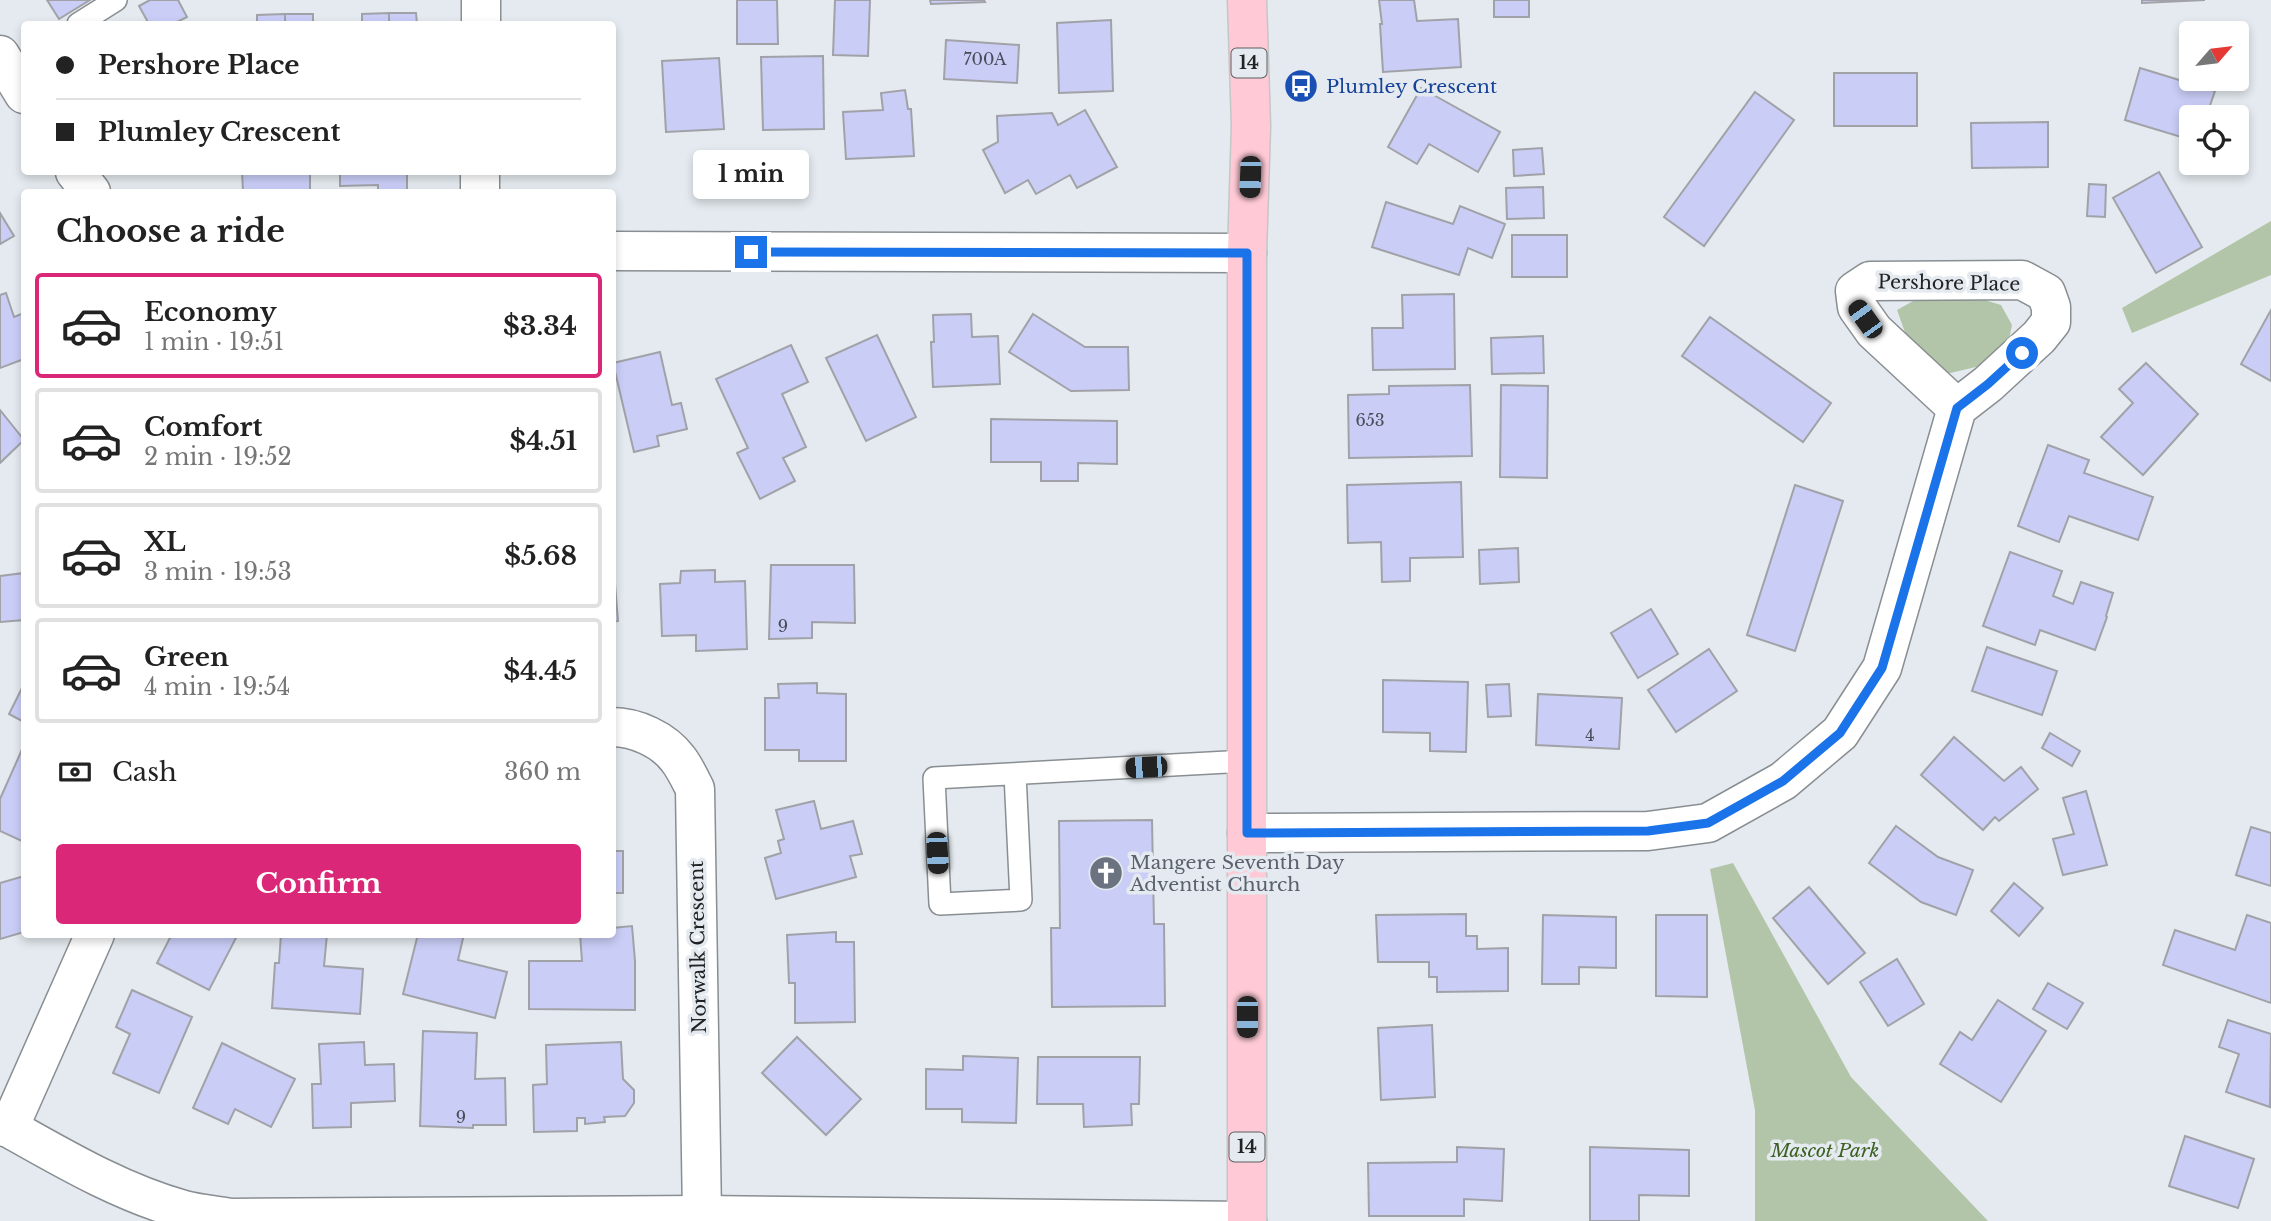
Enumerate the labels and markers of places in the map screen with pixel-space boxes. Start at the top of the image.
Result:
bus stop icon: Plumley Crescent [1282,67,1320,105]
place label: Plumley Crescent [1326,75,1498,98]
place label: Mangere Seventh Day Adventist Church [1129,851,1344,896]
church icon: Mangere Seventh Day Adventist Church [1087,854,1125,892]

